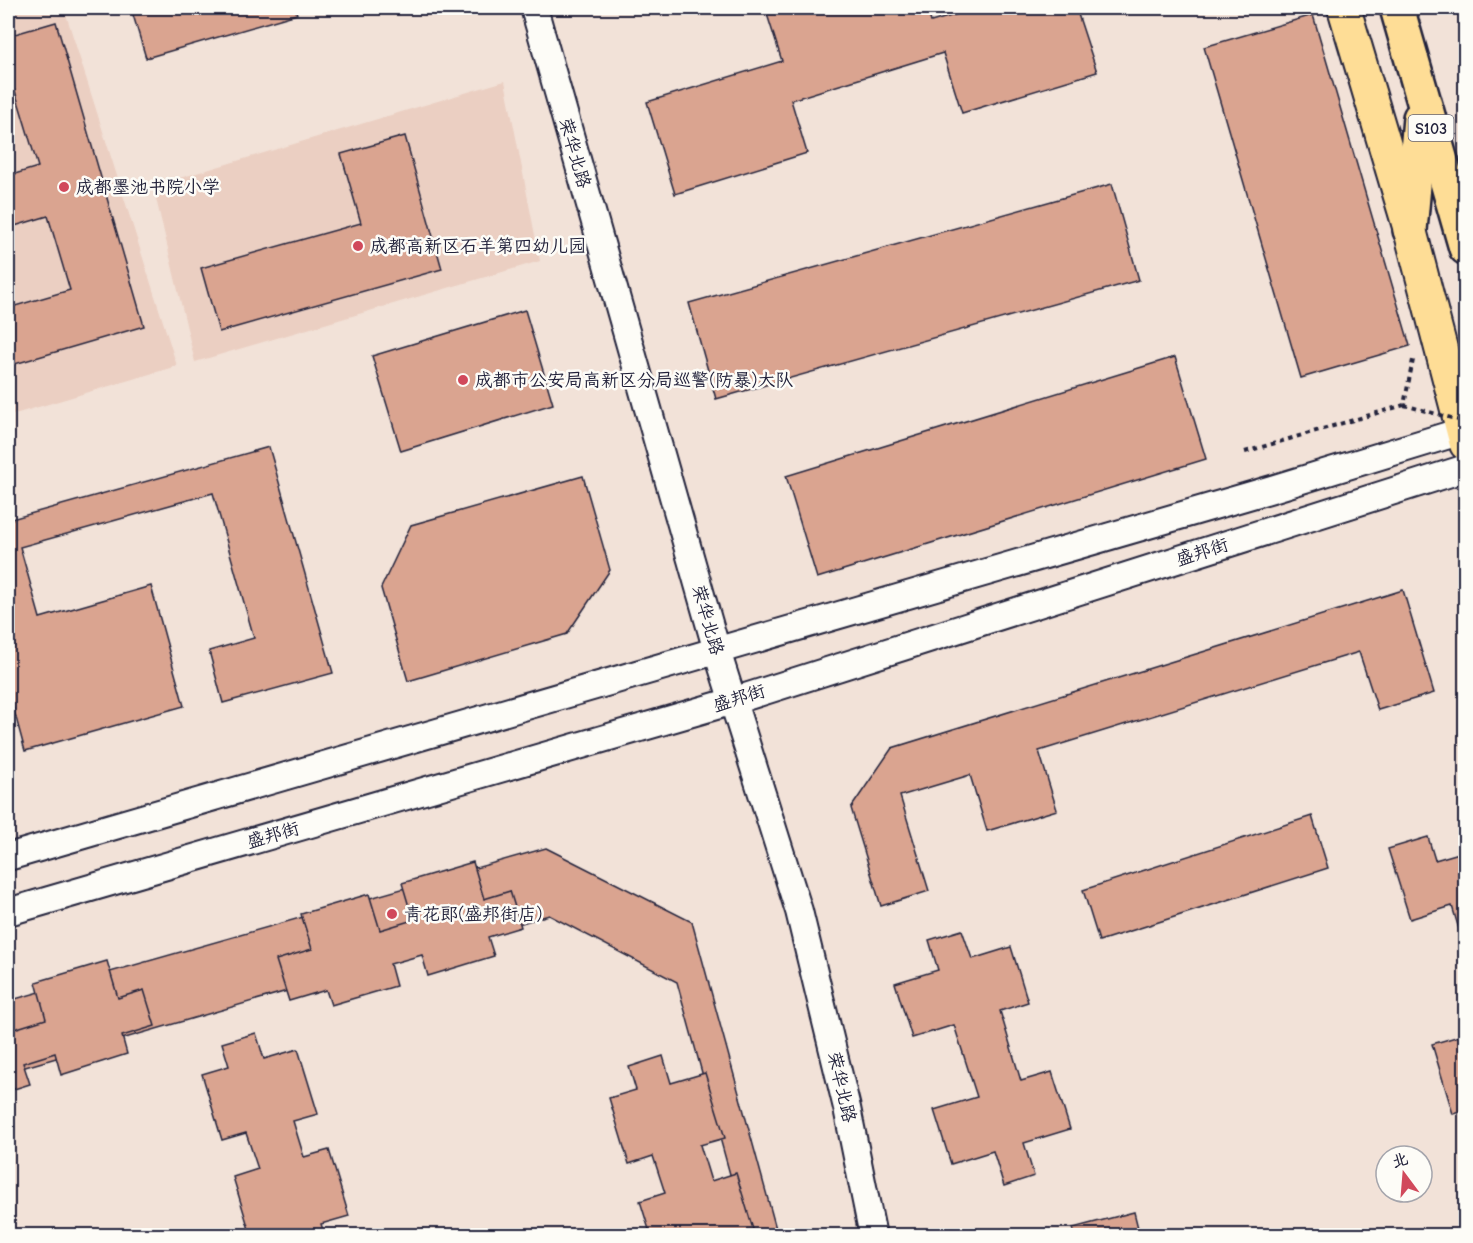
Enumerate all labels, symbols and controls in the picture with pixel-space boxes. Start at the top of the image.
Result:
road number: S103 [1408,115,1454,141]
street label: 荣华北路 [555,116,595,191]
place label: 成都墨池书院小学 [76,177,220,198]
marker: 成都墨池书院小学 [57,180,71,194]
place label: 成都高新区石羊第四幼儿园 [370,236,586,257]
marker: 成都高新区石羊第四幼儿园 [351,239,365,253]
place label: 成都市公安局高新区分局巡警(防暴)大队 [475,370,793,391]
marker: 成都市公安局高新区分局巡警(防暴)大队 [456,373,470,387]
street label: 盛邦街 [1173,534,1231,571]
street label: 荣华北路 [688,583,728,658]
street label: 盛邦街 [710,681,768,716]
street label: 盛邦街 [244,818,302,853]
place label: 青花郎(盛邦街店) [404,904,542,925]
marker: 青花郎(盛邦街店) [385,907,399,921]
street label: 荣华北路 [823,1050,860,1125]
north arrow [1374,1144,1434,1204]
text: 北 [1390,1150,1410,1171]

